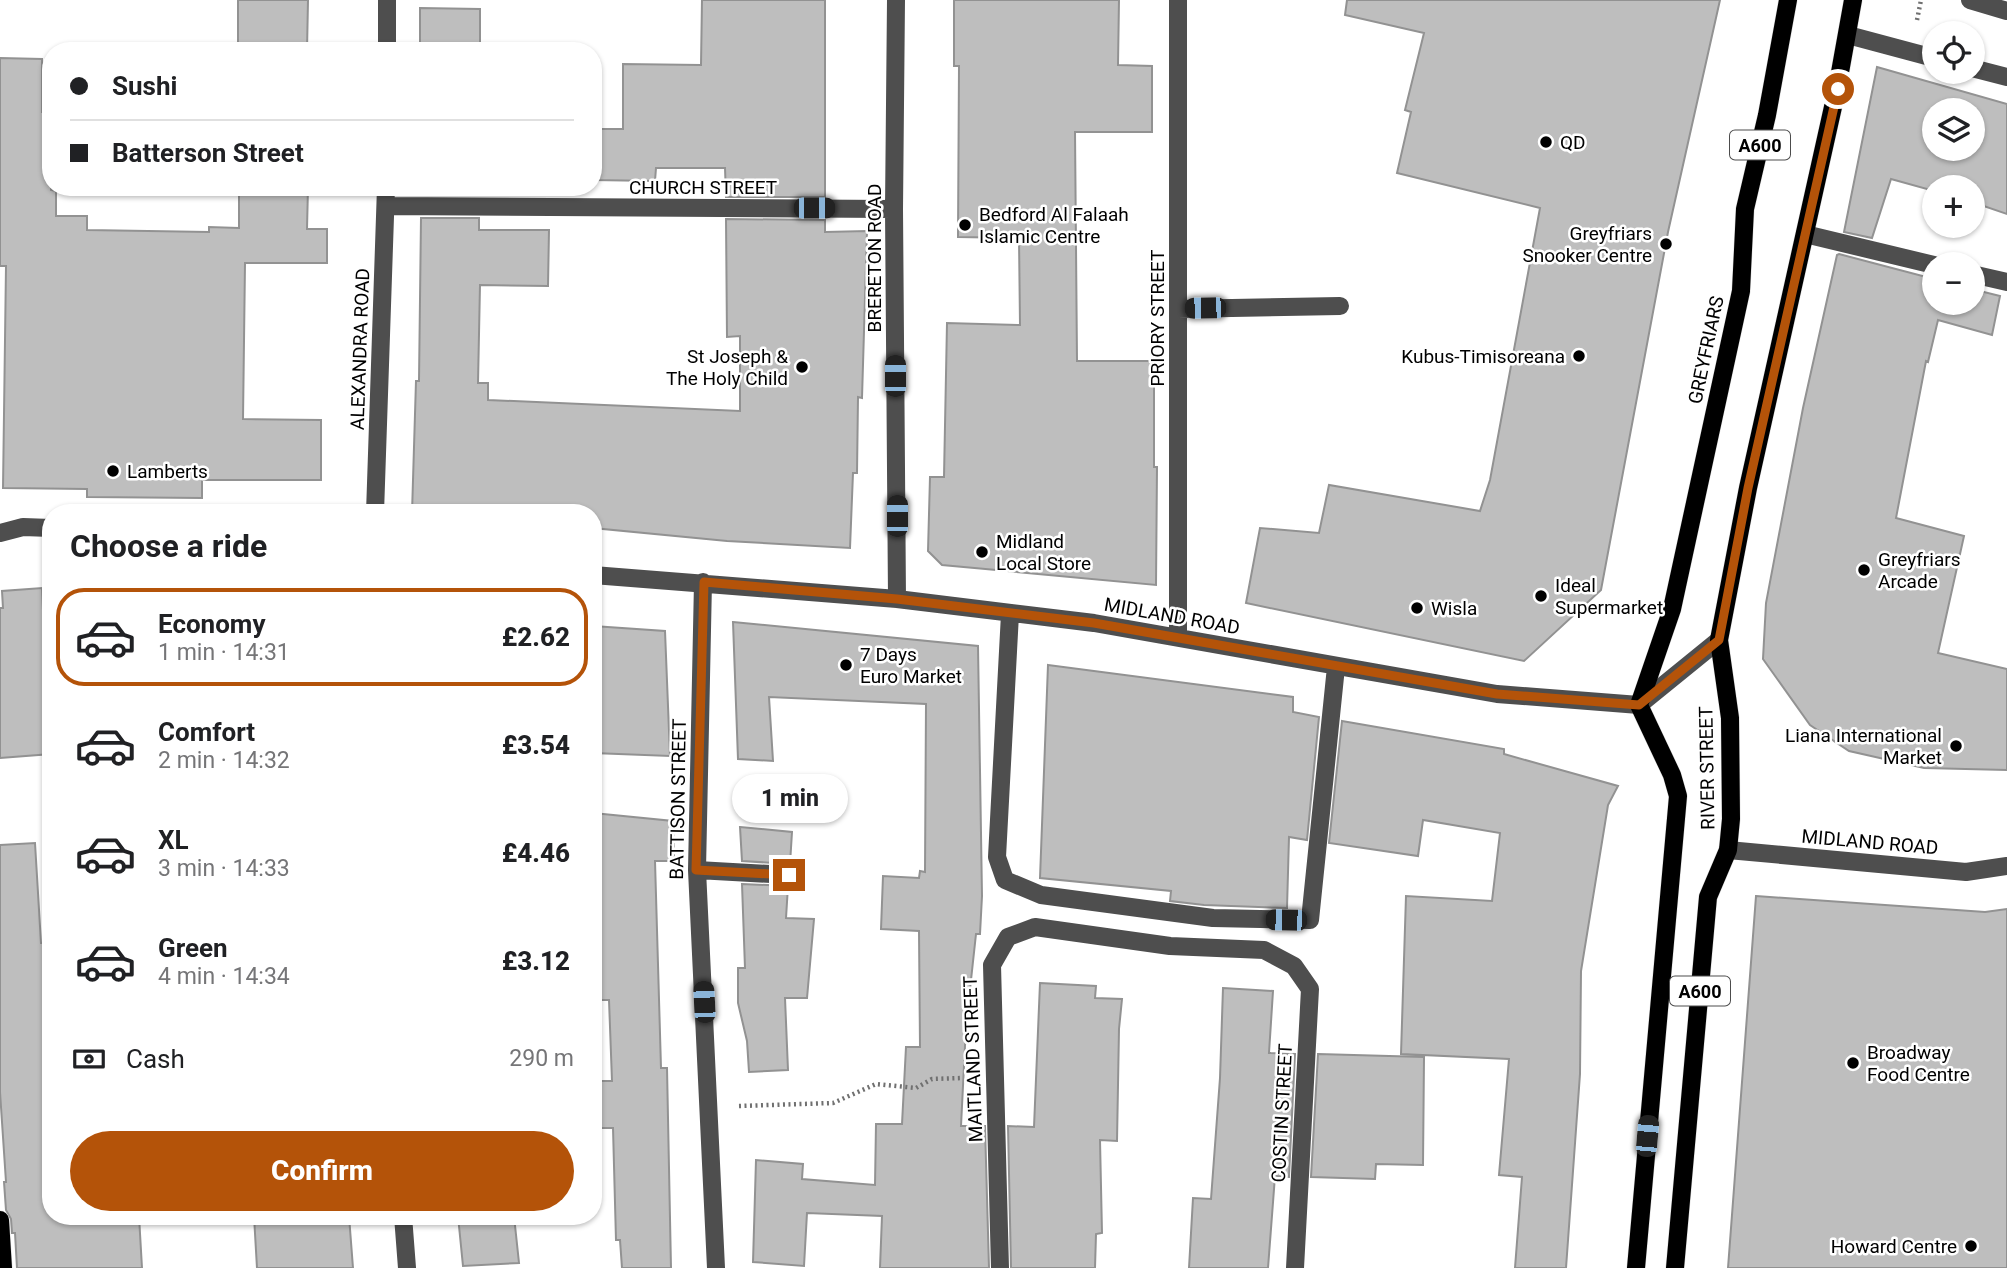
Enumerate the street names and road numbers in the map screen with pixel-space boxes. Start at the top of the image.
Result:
road number: A600 [1730,130,1790,160]
street label: CHURCH STREET [629,176,777,199]
street label: BRERETON ROAD [863,184,886,332]
street label: PRIORY STREET [1146,250,1169,386]
street label: ALEXANDRA ROAD [346,268,374,430]
street label: GREYFRIARS [1683,294,1729,406]
street label: MIDLAND ROAD [1102,593,1242,639]
street label: RIVER STREET [1694,706,1720,830]
street label: BATTISON STREET [665,718,691,880]
street label: MIDLAND ROAD [1801,825,1939,859]
street label: MAITLAND STREET [959,975,987,1143]
road number: A600 [1670,976,1730,1006]
street label: COSTIN STREET [1267,1043,1297,1183]

